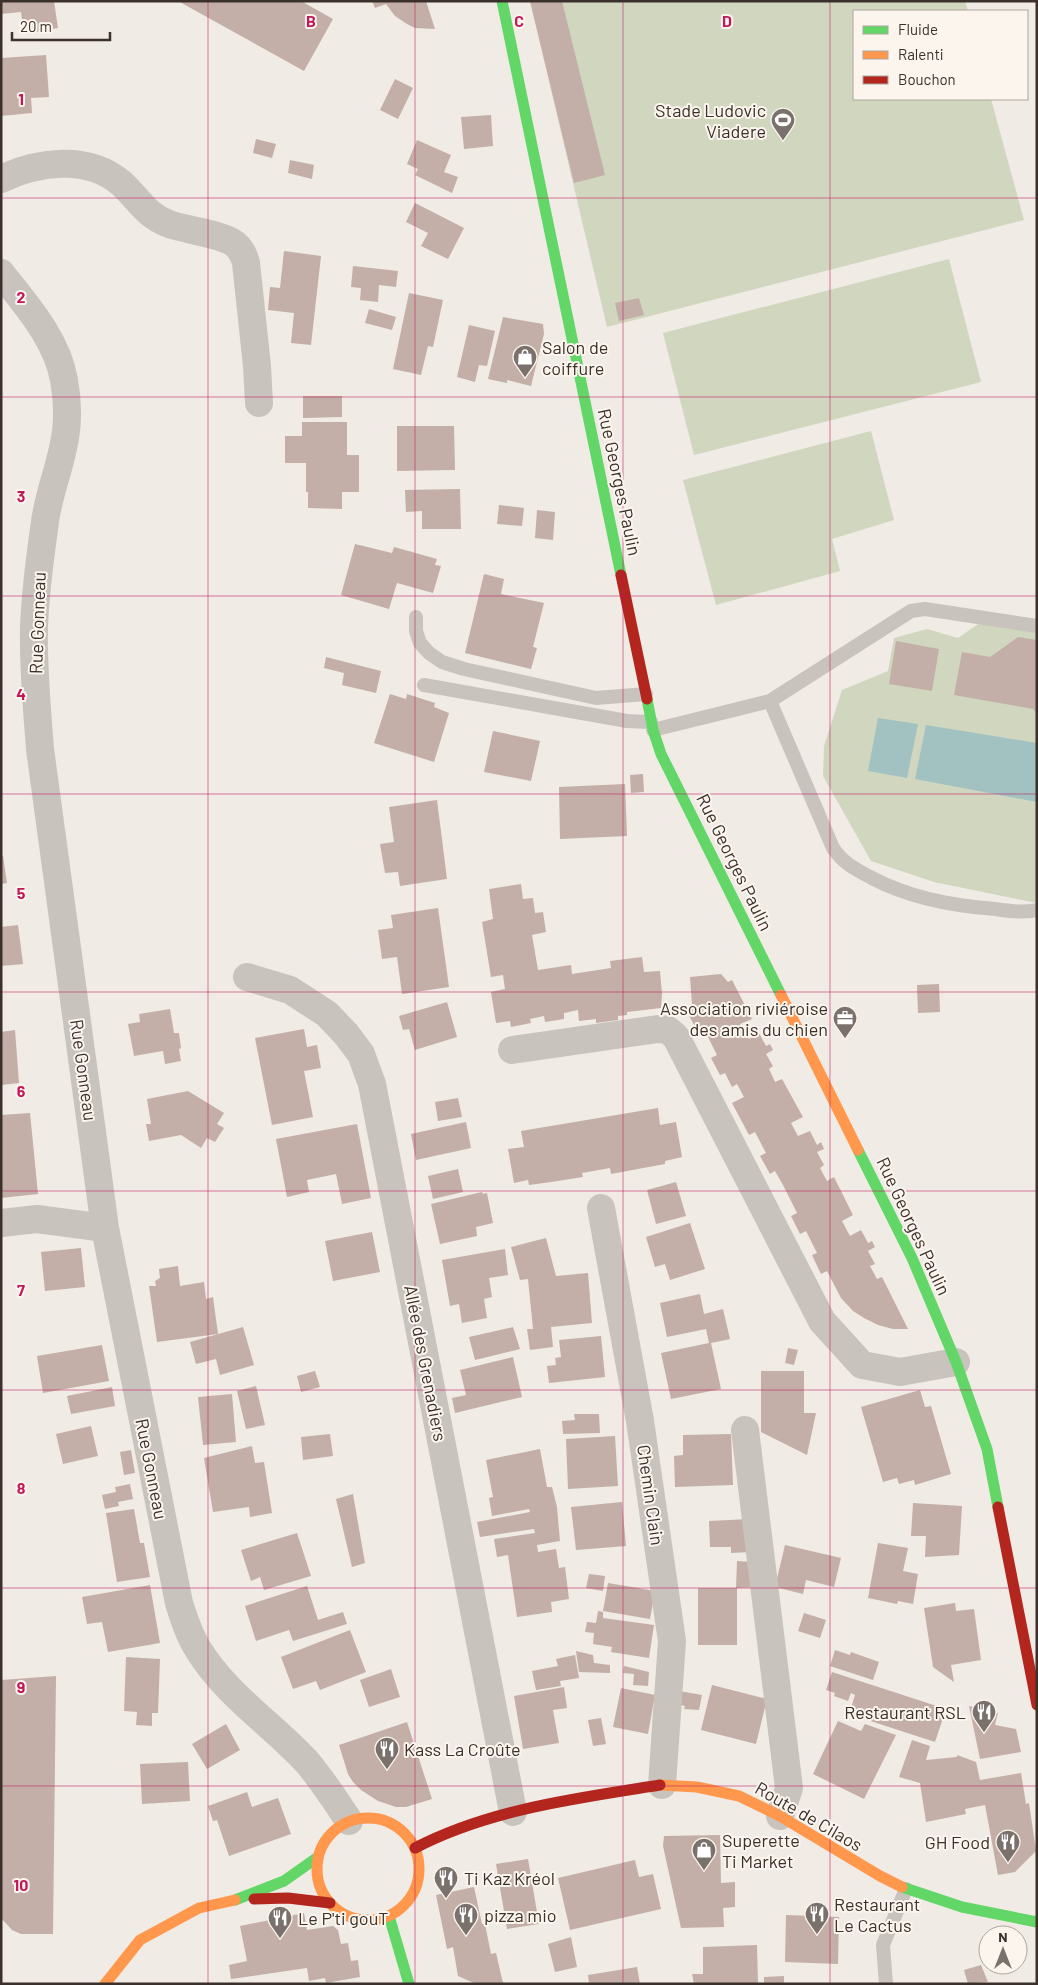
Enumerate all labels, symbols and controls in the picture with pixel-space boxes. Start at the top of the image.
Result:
scale bar [12,10,110,42]
legend [853,10,1028,100]
text: B [306,11,316,30]
text: C [514,11,524,30]
text: D [722,11,732,30]
text: 20 m [20,17,52,35]
text: Fluide [898,20,938,38]
text: Ralenti [898,45,944,63]
text: Bouchon [898,70,956,88]
text: 1 [18,89,24,108]
place label: Stade Ludovic Viadere [655,99,766,142]
sports icon: Stade Ludovic Viadere [770,107,796,141]
text: 2 [17,287,26,306]
place label: Salon de coiffure [542,336,608,379]
shop icon: Salon de coiffure [512,344,538,378]
street label: Rue Georges Paulin [594,406,646,558]
text: 3 [17,486,25,505]
street label: Rue Gonneau [24,571,50,675]
text: 4 [16,684,26,703]
street label: Rue Georges Paulin [692,790,778,934]
text: 5 [17,883,26,902]
place label: Association riviéroise des amis du chien [660,997,828,1040]
office icon: Association riviéroise des amis du chien [832,1005,858,1039]
street label: Rue Gonneau [66,1018,102,1122]
text: 6 [17,1081,26,1100]
street label: Rue Georges Paulin [872,1153,956,1299]
text: 7 [17,1280,25,1299]
street label: Allée des Grenadiers [400,1283,452,1443]
street label: Rue Gonneau [131,1417,173,1521]
street label: Chemin Clain [633,1443,669,1547]
text: 8 [17,1478,26,1497]
text: 9 [17,1677,25,1696]
restaurant icon: Restaurant RSL [971,1699,997,1733]
place label: Restaurant RSL [844,1701,966,1723]
restaurant icon: Kass La Croûte [374,1736,400,1770]
place label: Kass La Croûte [404,1738,521,1760]
street label: Route de Cilaos [751,1776,867,1856]
place label: Superette Ti Market [722,1829,800,1872]
restaurant icon: GH Food [995,1829,1021,1863]
place label: GH Food [925,1831,990,1853]
shop icon: Superette Ti Market [691,1837,717,1871]
restaurant icon: Ti Kaz Kréol [433,1865,459,1899]
place label: Ti Kaz Kréol [464,1867,555,1889]
text: 10 [14,1875,28,1894]
place label: Restaurant Le Cactus [834,1893,920,1936]
restaurant icon: Restaurant Le Cactus [804,1901,830,1935]
restaurant icon: pizza mio [453,1902,479,1936]
place label: pizza mio [484,1904,557,1926]
restaurant icon: Le P'ti gouT [267,1905,293,1939]
place label: Le P'ti gouT [298,1907,389,1929]
north arrow [978,1925,1028,1975]
text: N [998,1928,1008,1945]

